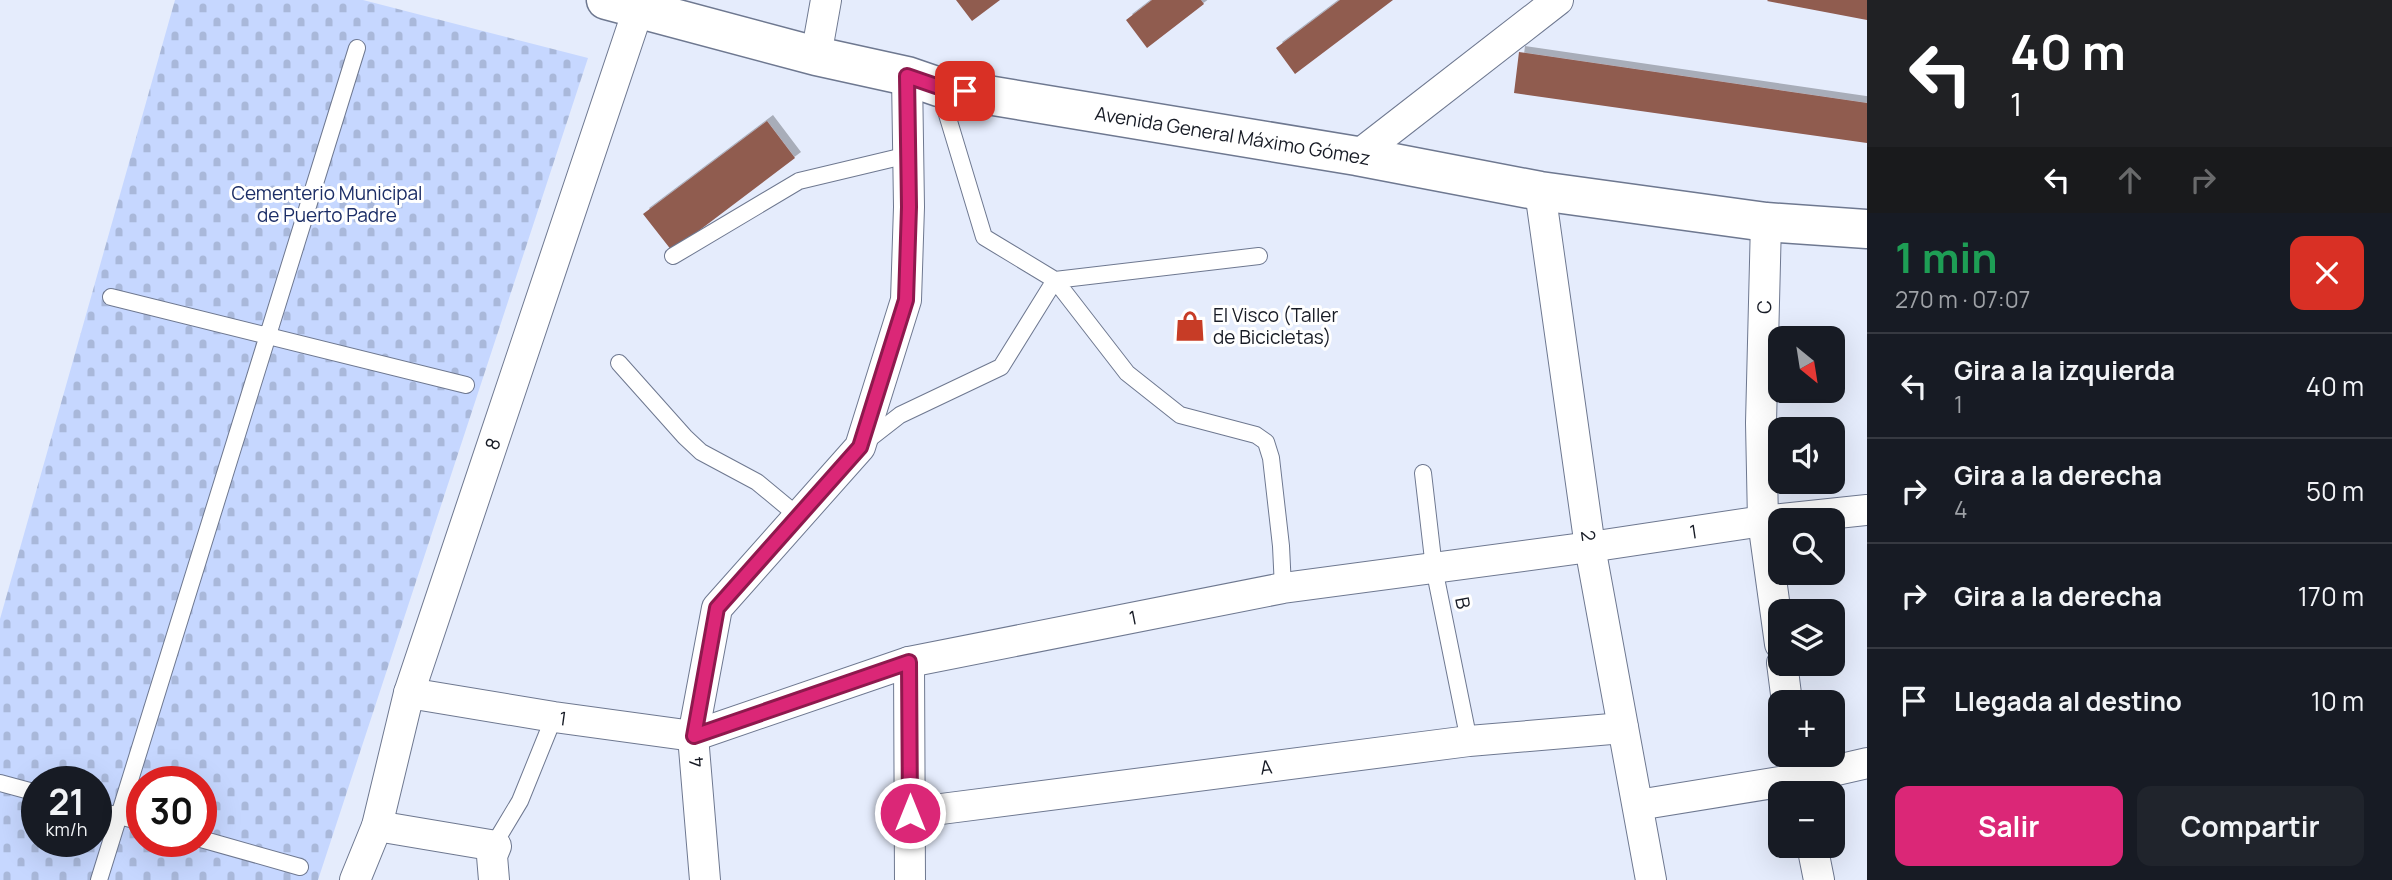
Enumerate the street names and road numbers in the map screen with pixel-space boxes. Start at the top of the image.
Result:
street label: Avenida General Máximo Gómez [1093,100,1373,171]
street label: C [1751,300,1777,314]
street label: 8 [478,434,507,453]
street label: 1 [1688,518,1699,545]
street label: 2 [1575,528,1602,543]
street label: B [1449,595,1477,612]
street label: 1 [1127,604,1139,631]
street label: 1 [558,705,568,732]
street label: A [1258,753,1274,781]
street label: 4 [683,755,709,769]

